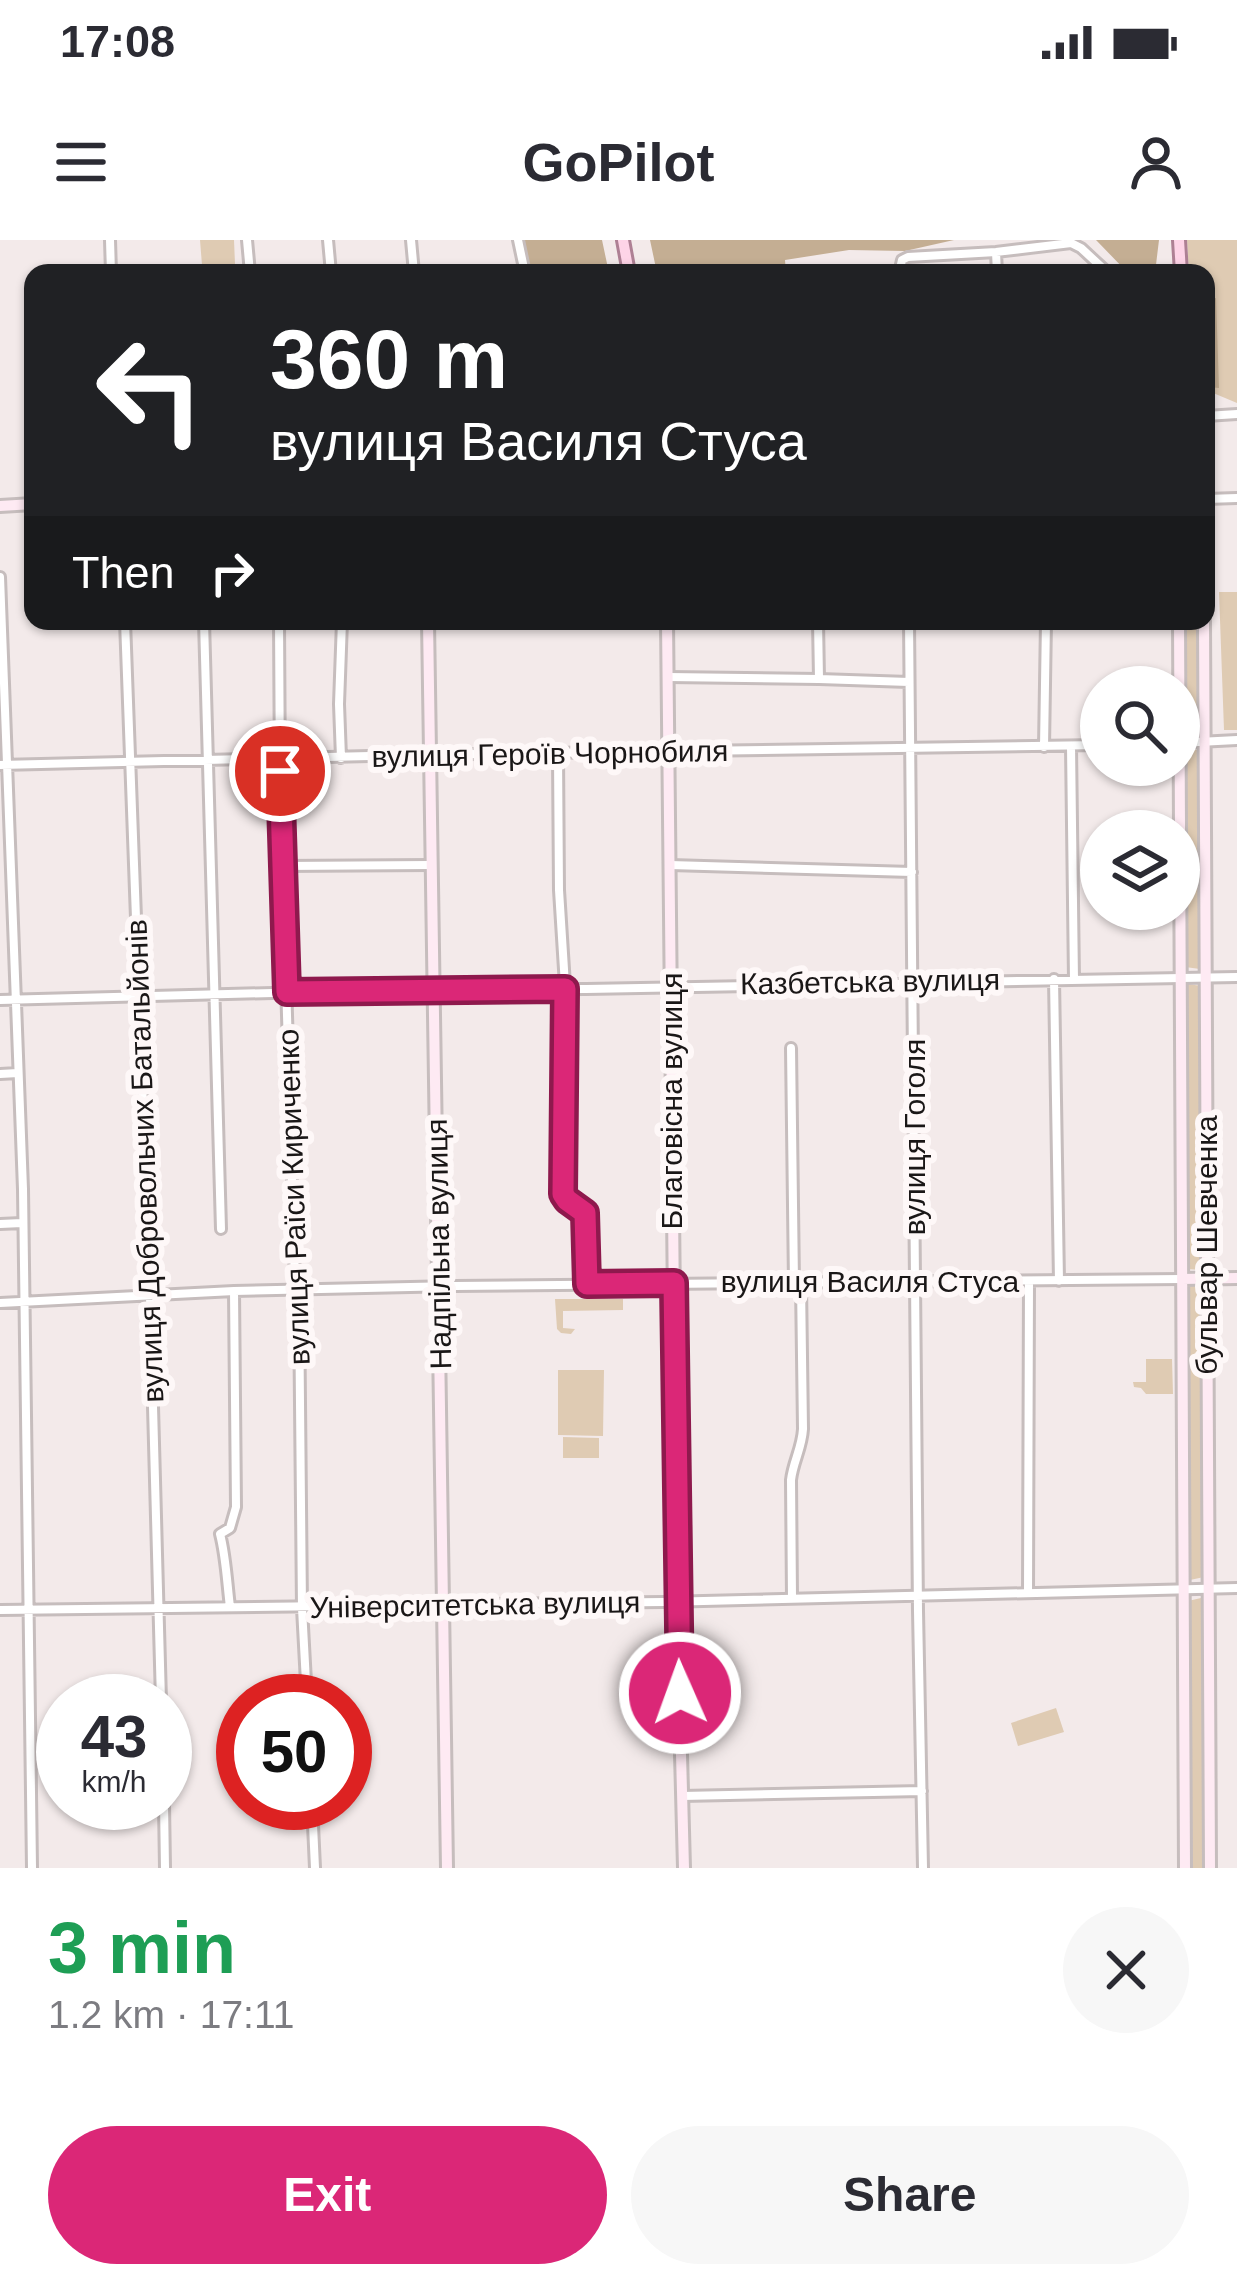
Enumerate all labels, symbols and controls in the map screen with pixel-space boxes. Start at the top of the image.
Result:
text: 17:08 [60,16,175,67]
icon: menu [48,129,114,195]
icon: person [1123,129,1189,195]
text: GoPilot [523,132,714,192]
icon: left [72,312,228,468]
text: 360 m [270,312,508,406]
text: вулиця Василя Стуса [270,411,807,471]
icon: right [199,540,265,606]
text: Then [72,547,175,598]
map controls [1080,666,1200,930]
button: search [1080,666,1200,786]
pin [229,720,331,822]
street label: вулиця Героїв Чорнобиля [371,734,729,773]
icon: arrive [247,738,313,804]
button: layers [1080,810,1200,930]
street label: вулиця Добровольчих Батальйонів [120,919,169,1403]
street label: Казбетська вулиця [740,963,1000,1000]
street label: Благовісна вулиця [655,972,688,1230]
street label: вулиця Раїси Кириченко [271,1028,316,1366]
street label: вулиця Гоголя [898,1039,931,1235]
street label: бульвар Шевченка [1190,1115,1223,1375]
street label: Надпільна вулиця [420,1118,457,1370]
street label: вулиця Василя Стуса [721,1265,1019,1298]
street label: Університетська вулиця [309,1585,641,1624]
position arrow [617,1630,743,1756]
speed limit sign: 50 [216,1674,372,1830]
text: 43 [81,1703,147,1770]
text: km/h [81,1765,147,1798]
button: close [1063,1907,1189,2033]
text: 3 min [48,1908,236,1988]
text: 1.2 km · 17:11 [48,1993,294,2036]
button: Exit [48,2126,607,2264]
button: Share [631,2126,1189,2264]

